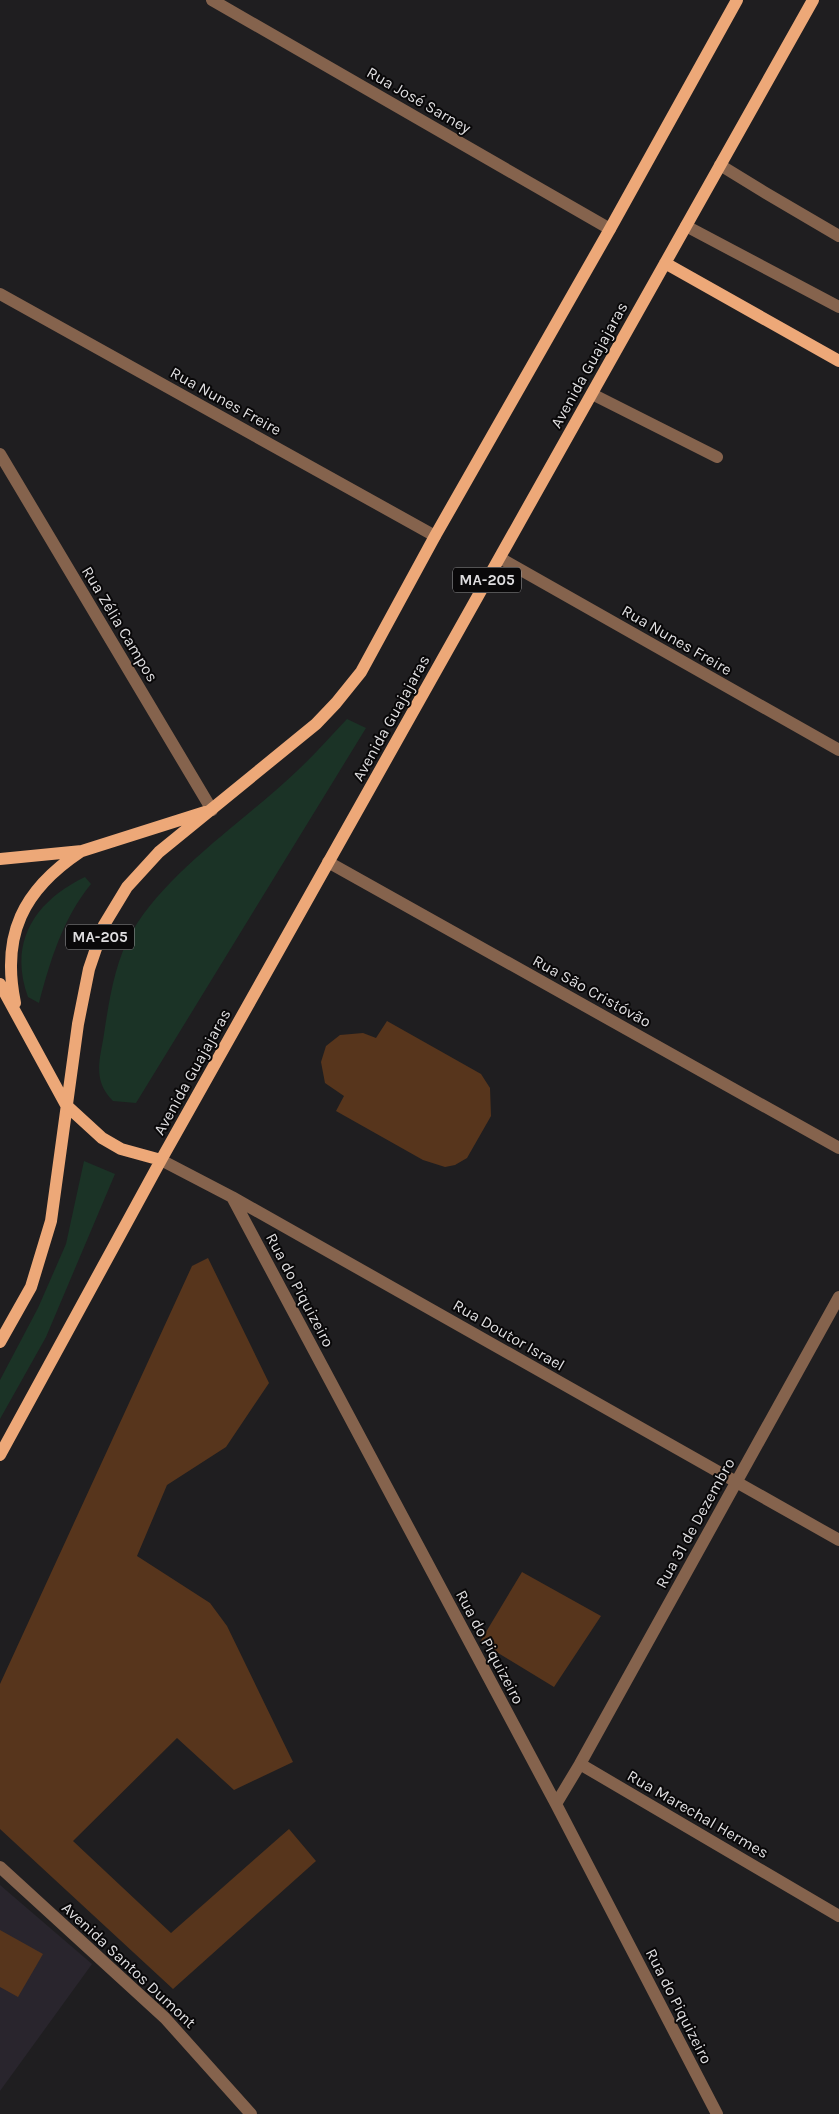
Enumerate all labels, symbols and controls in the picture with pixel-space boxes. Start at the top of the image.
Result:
street label: Rua José Sarney [363,62,475,138]
street label: Avenida Guajajaras [546,299,632,431]
street label: Rua Nunes Freire [167,363,285,439]
street label: Rua Zélia Campos [78,563,162,685]
road number: MA-205 [453,568,521,592]
street label: Rua Nunes Freire [619,601,735,679]
street label: Avenida Guajajaras [348,652,434,784]
road number: MA-205 [66,924,134,950]
street label: Rua São Cristóvão [530,951,654,1031]
street label: Avenida Guajajaras [149,1006,235,1138]
street label: Rua do Piquizeiro [262,1230,338,1350]
street label: Rua Doutor Israel [450,1295,568,1375]
street label: Rua 31 de Dezembro [651,1455,739,1591]
street label: Rua do Piquizeiro [452,1587,528,1707]
street label: Rua Marechal Hermes [624,1766,772,1862]
street label: Avenida Santos Dumont [58,1898,200,2032]
street label: Rua do Piquizeiro [642,1945,716,2067]

